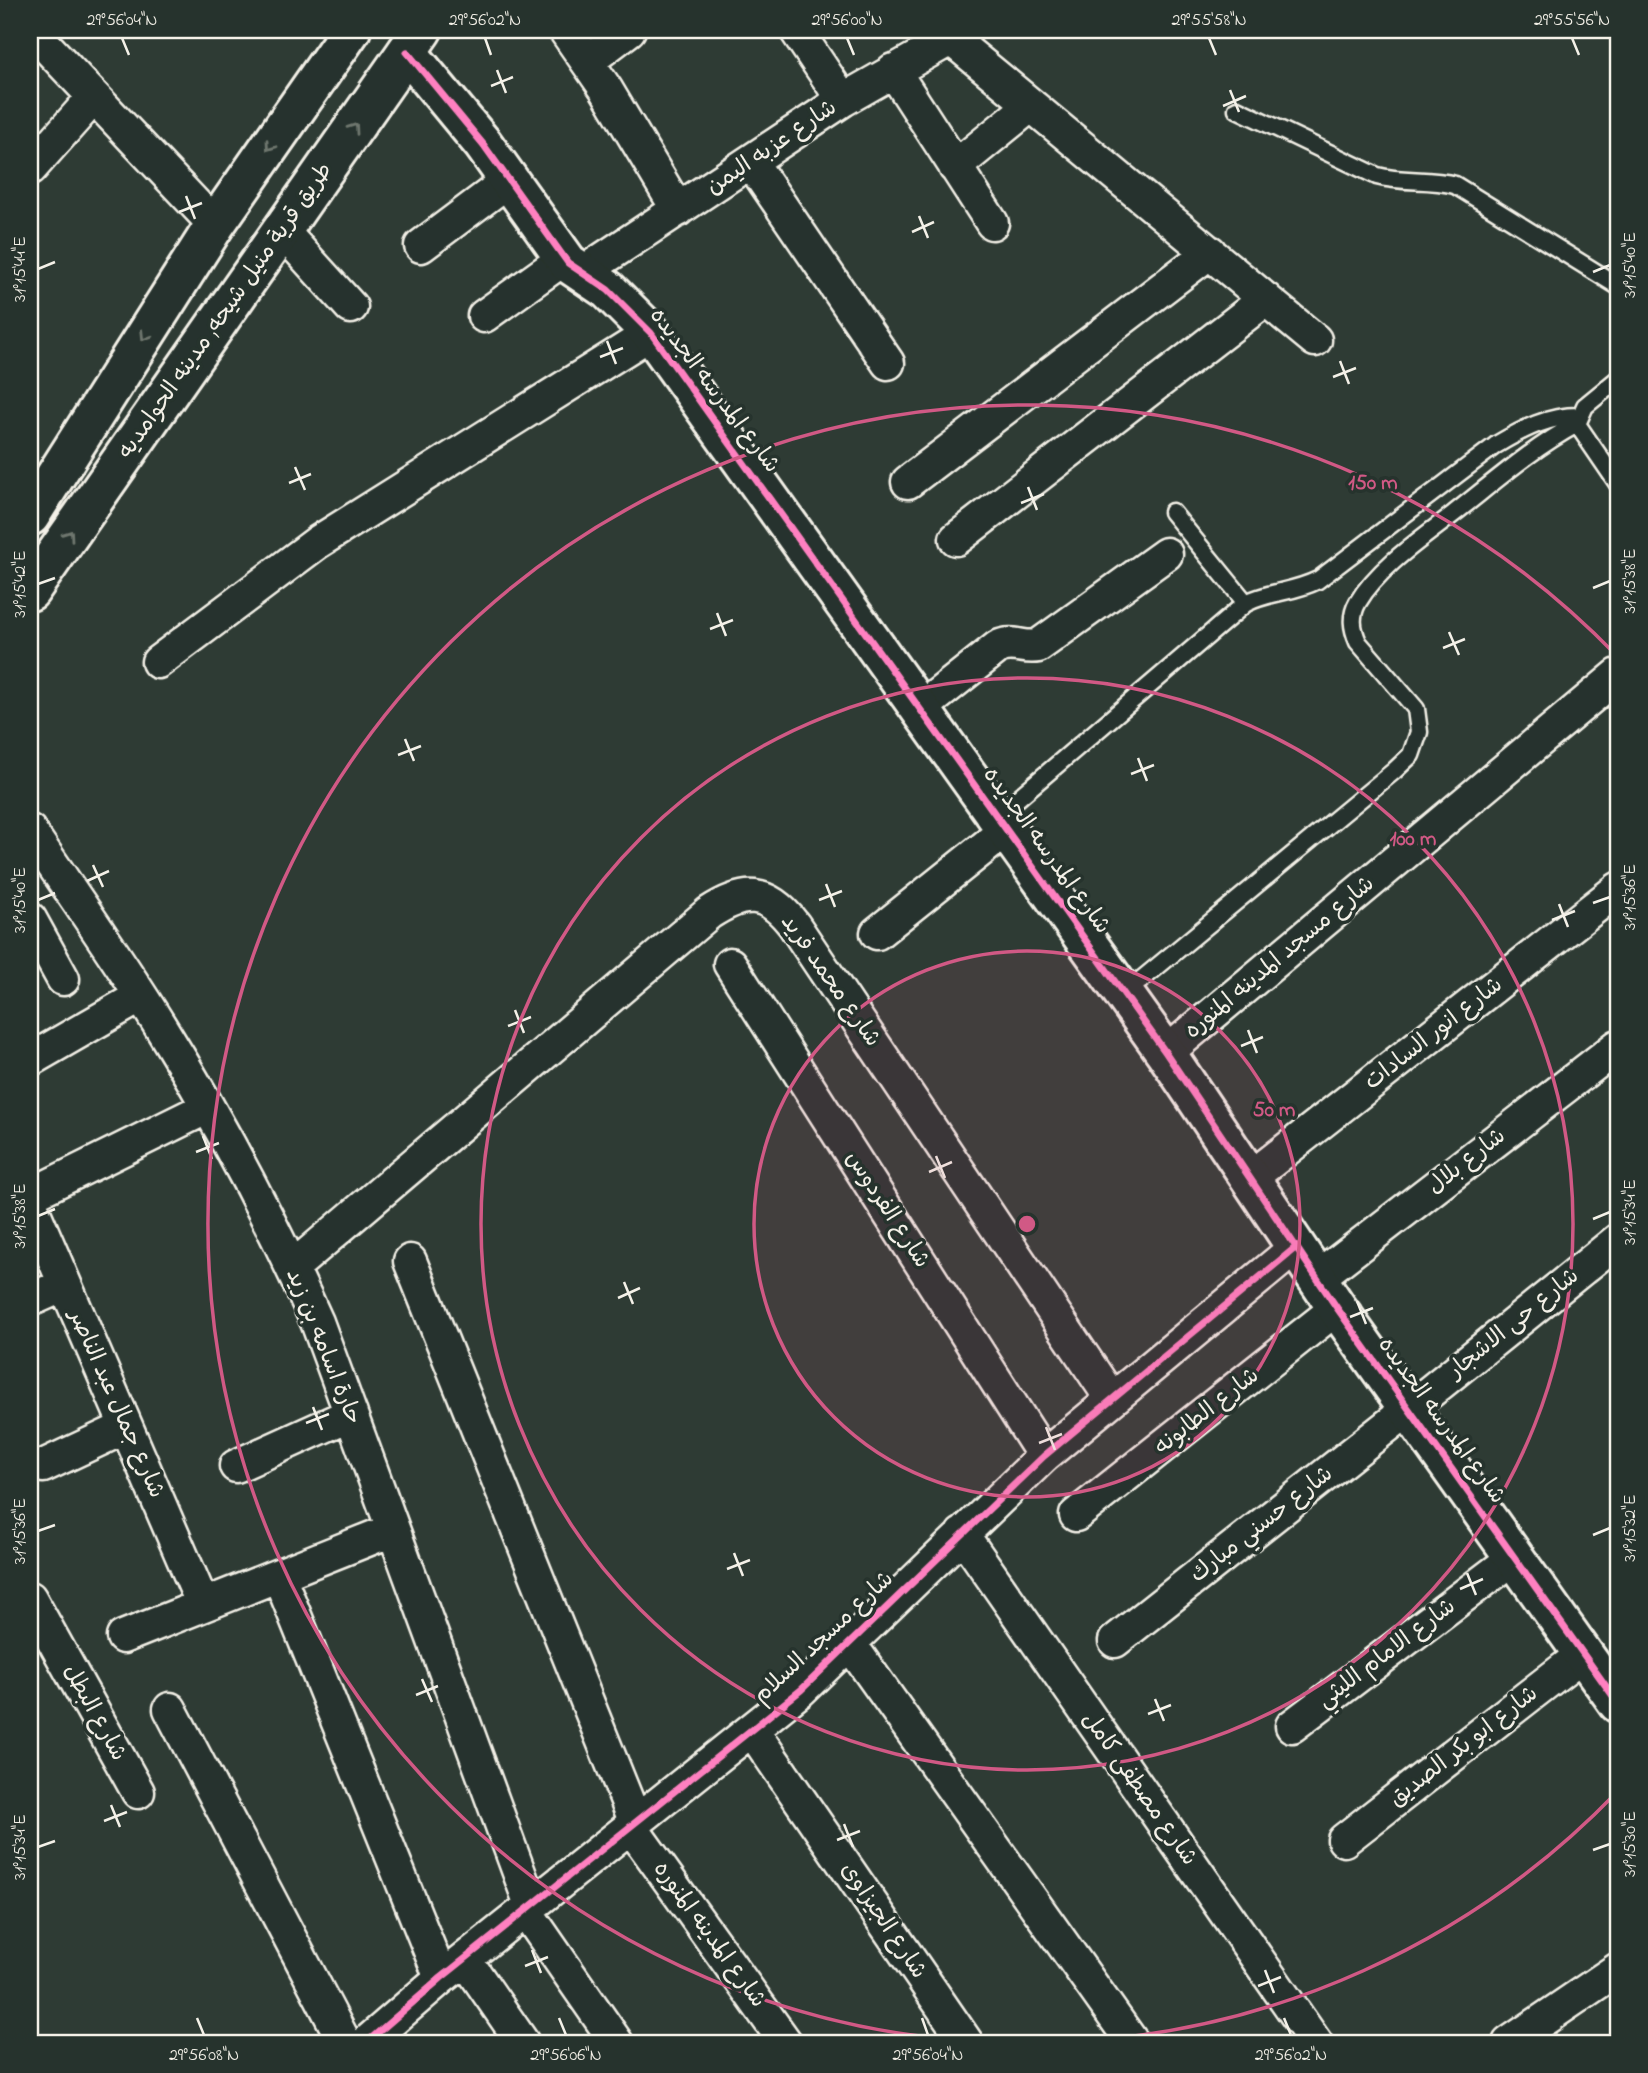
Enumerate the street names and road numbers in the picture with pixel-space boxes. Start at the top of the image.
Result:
street label: شارع عزبه اليمن [700,92,844,204]
street label: طريق قرية منيل شيحه, مدينه الحوامديه [111,156,341,466]
street label: شارع المدرسه الجديده [641,301,787,481]
street label: شارع المدرسه الجديده [974,761,1118,941]
street label: شارع مسجد المدينه المنوره [1178,869,1382,1047]
street label: شارع محمد فريد [772,908,888,1054]
street label: شارع انور السادات [1358,969,1510,1099]
street label: شارع بلال [1421,1121,1513,1203]
street label: شارع الفردوس [837,1145,937,1275]
street label: شارع حى الاشجار [1440,1261,1587,1389]
street label: حارة اسامه بن زيد [277,1264,369,1430]
street label: شارع جمال عبد الناصر [59,1303,172,1504]
street label: شارع المدرسه الجديده [1369,1331,1513,1511]
street label: شارع الطابونه [1147,1360,1267,1464]
street label: شارع حسني مبارك [1183,1459,1342,1593]
street label: شارع مسجد السلام [746,1564,902,1712]
street label: شارع الامام الليثي [1311,1591,1464,1719]
street label: شارع البطل [54,1659,134,1767]
street label: شارع ابو بكر الصديق [1383,1678,1545,1816]
street label: شارع مصطفى كامل [1073,1705,1205,1873]
street label: شارع المدينه المنوره [644,1855,774,2015]
street label: شارع الجيزاوى [832,1856,934,1986]

